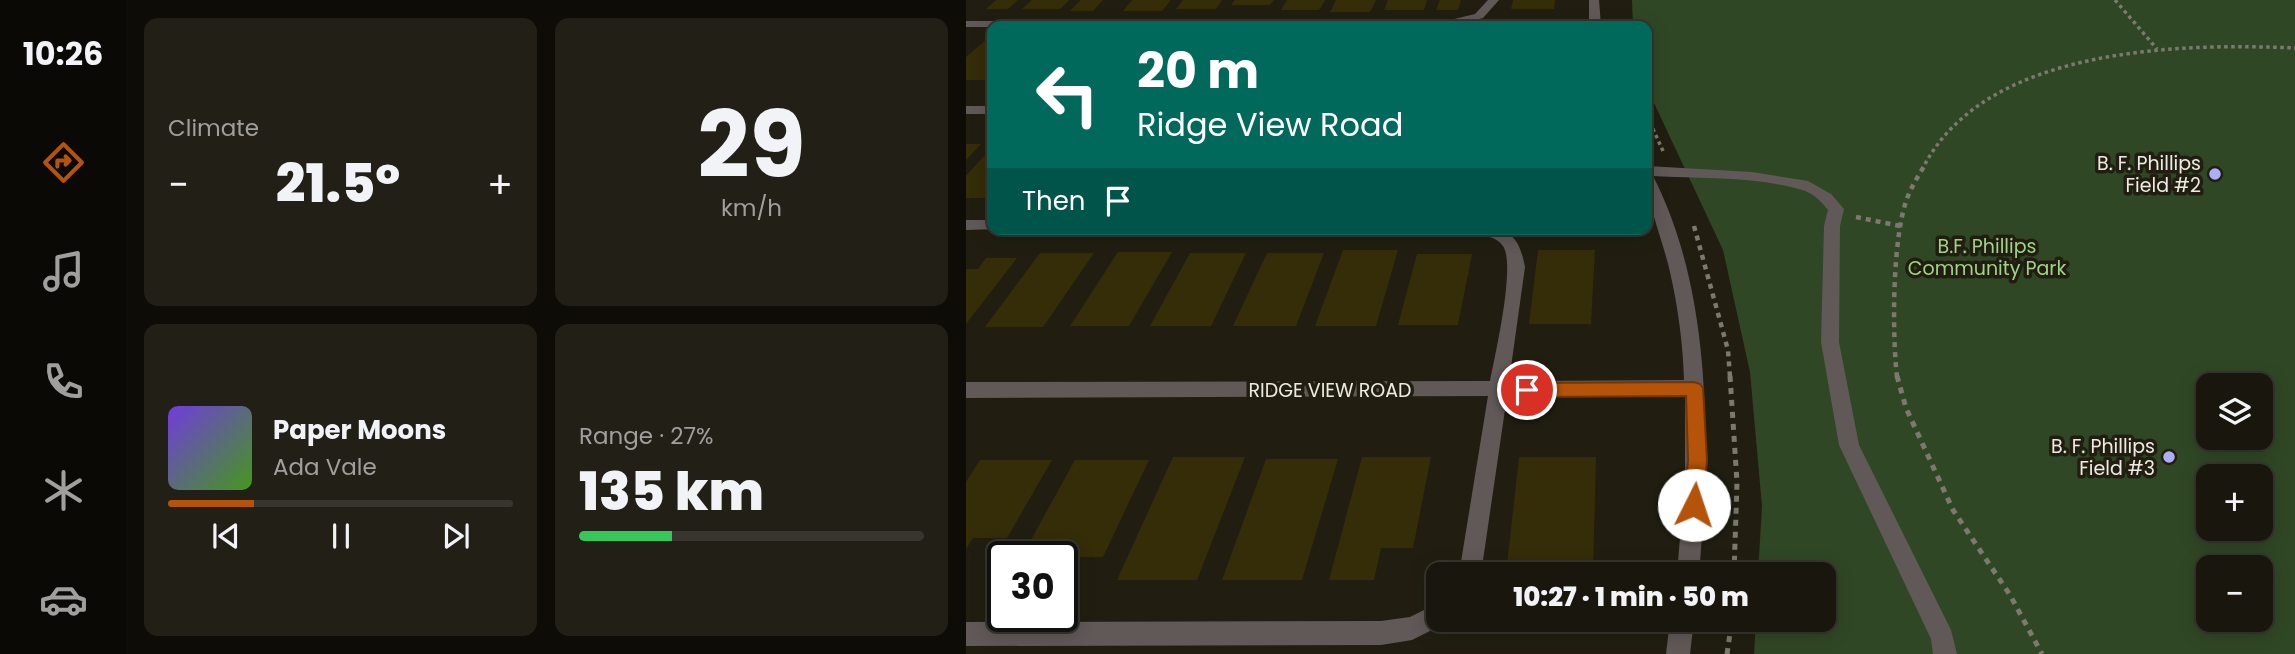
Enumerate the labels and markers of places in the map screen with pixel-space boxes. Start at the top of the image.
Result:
place label: B. F. Phillips Field #2 [2097,150,2201,199]
marker: B. F. Phillips Field #2 [2207,166,2223,182]
pin [1497,360,1557,420]
place label: B. F. Phillips Field #3 [2051,433,2155,482]
marker: B. F. Phillips Field #3 [2161,449,2177,465]

